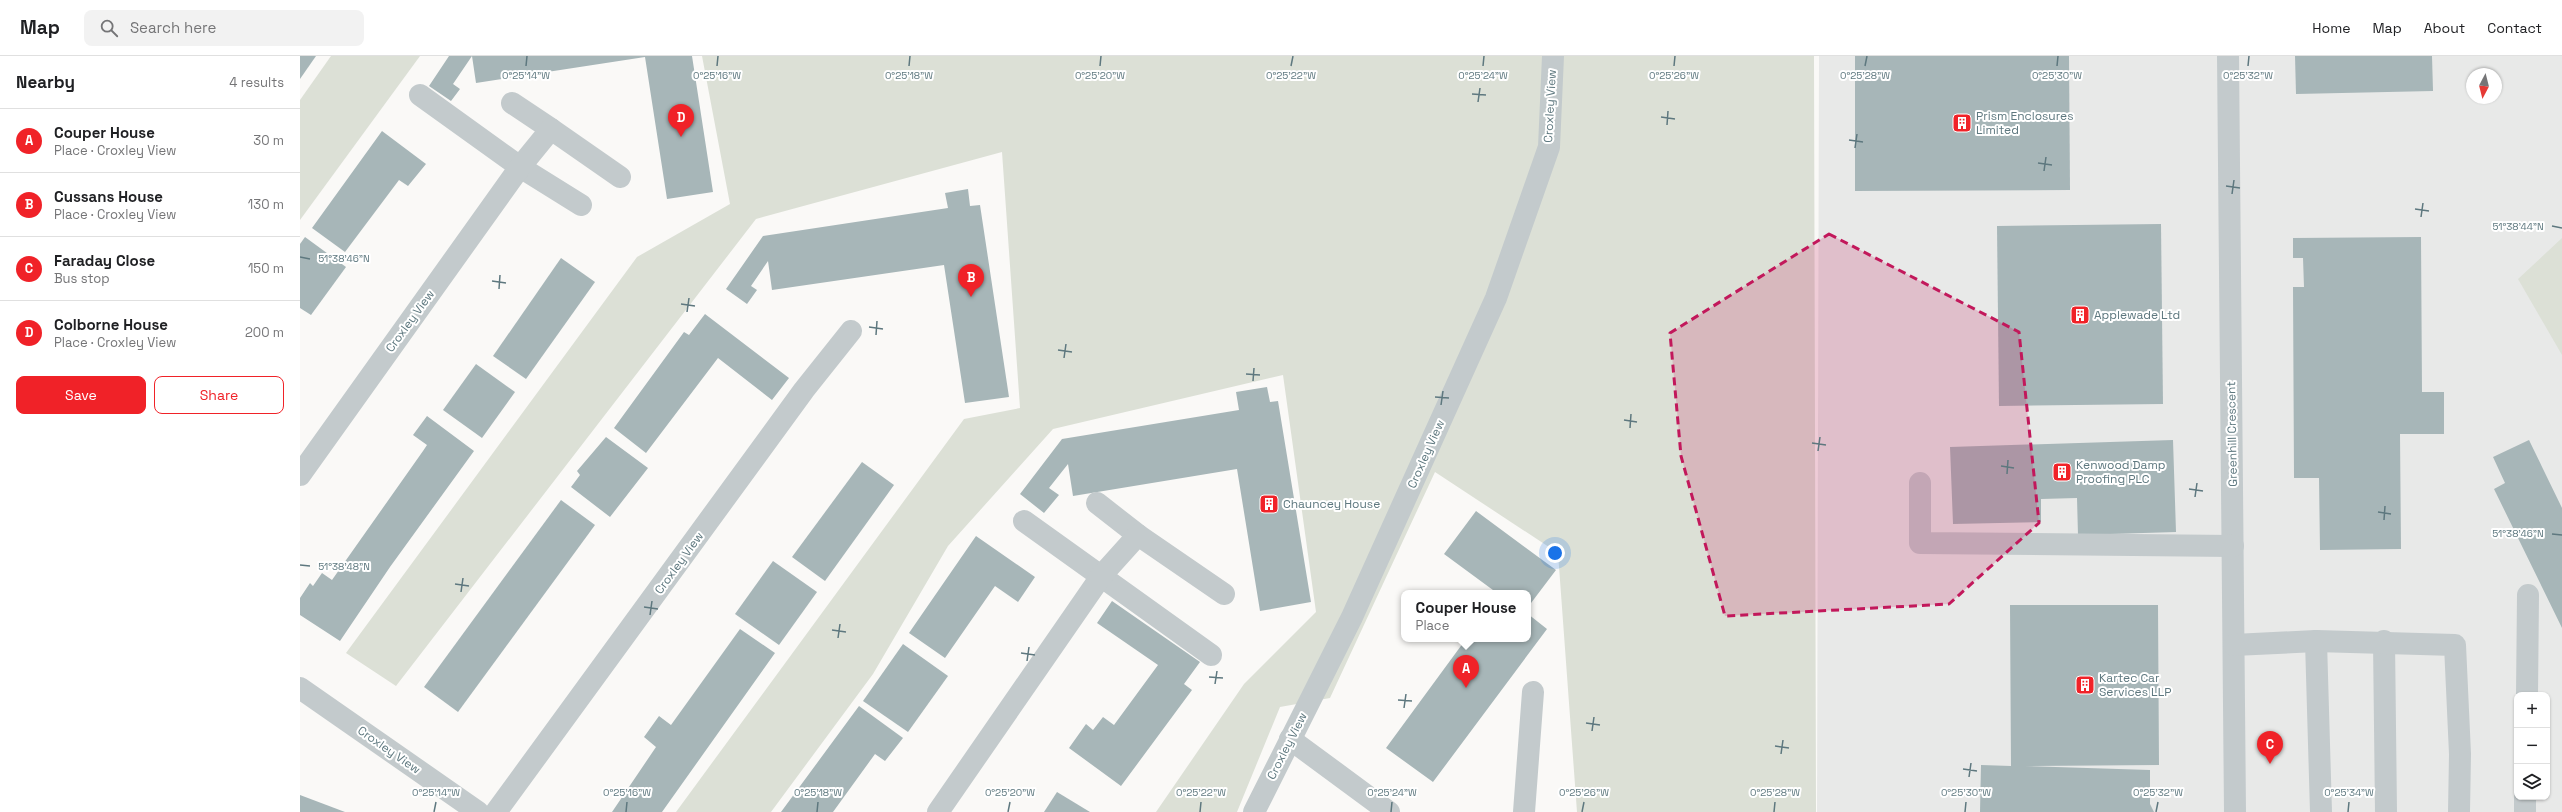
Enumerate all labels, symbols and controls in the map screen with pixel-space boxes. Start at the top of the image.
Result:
search box [84,10,364,46]
text: Map [20,15,60,40]
icon: search [98,17,120,39]
text: Search here [130,18,216,37]
text: Home [2312,19,2350,37]
text: Map [2372,19,2402,37]
text: About [2424,19,2465,37]
text: Contact [2487,19,2542,37]
north arrow [2466,68,2502,104]
text: 0°25'14"W [502,69,550,82]
text: 0°25'16"W [693,69,741,82]
text: 0°25'18"W [885,69,933,82]
text: 0°25'20"W [1075,69,1125,82]
text: 0°25'22"W [1266,69,1316,82]
text: 0°25'24"W [1458,69,1508,82]
street label: Croxley View [1540,69,1560,143]
text: 0°25'26"W [1649,69,1699,82]
text: 0°25'28"W [1840,69,1890,82]
text: 0°25'30"W [2032,69,2082,82]
text: 0°25'32"W [2223,69,2273,82]
text: Nearby [16,71,75,93]
text: 4 results [229,74,284,91]
pin: D [668,104,694,137]
place label: Prism Enclosures Limited [1976,108,2073,138]
building icon: Prism Enclosures Limited [1951,112,1973,134]
text: Couper House [54,123,155,142]
text: A [25,132,33,149]
text: 30 m [253,132,284,149]
text: Place · Croxley View [54,142,176,159]
text: Cussans House [54,187,163,206]
text: B [25,196,33,213]
text: 130 m [248,196,284,213]
text: Place · Croxley View [54,206,176,223]
text: 51°38'44"N [2492,220,2544,233]
text: Faraday Close [54,251,155,270]
text: 51°38'46"N [318,252,370,265]
text: C [25,260,33,277]
text: 150 m [248,260,284,277]
pin: B [958,264,984,297]
text: Bus stop [54,270,110,287]
street label: Croxley View [382,287,438,355]
building icon: Applewade Ltd [2069,304,2091,326]
place label: Applewade Ltd [2094,307,2180,323]
text: Colborne House [54,315,168,334]
text: D [25,324,33,341]
text: 200 m [245,324,284,341]
text: Place · Croxley View [54,334,176,351]
button: Save [16,376,146,414]
button: Share [154,376,284,414]
street label: Greenhill Crescent [2223,381,2241,487]
street label: Croxley View [1404,417,1448,491]
place label: Kenwood Damp Proofing PLC [2076,457,2166,487]
building icon: Kenwood Damp Proofing PLC [2051,461,2073,483]
building icon: Chauncey House [1258,493,1280,515]
place label: Chauncey House [1283,496,1380,512]
text: 51°38'46"N [2492,527,2544,540]
street label: Croxley View [651,529,707,597]
your location [1545,543,1565,563]
text: 51°38'48"N [318,560,370,573]
popup [1401,590,1531,642]
text: Couper House [1416,598,1516,617]
text: Place [1416,617,1449,634]
pin: A [1453,655,1479,688]
place label: Kartec Car Services LLP [2099,670,2171,700]
building icon: Kartec Car Services LLP [2074,674,2096,696]
map controls [2514,692,2550,800]
button: + [2514,692,2550,728]
street label: Croxley View [1263,710,1311,782]
street label: Croxley View [354,722,424,778]
button: − [2514,728,2550,764]
pin: C [2257,731,2283,764]
button: layers [2514,764,2550,800]
text: 0°25'14"W [412,786,460,799]
text: 0°25'16"W [603,786,651,799]
text: 0°25'18"W [794,786,842,799]
text: 0°25'20"W [985,786,1035,799]
text: 0°25'22"W [1176,786,1226,799]
text: 0°25'24"W [1367,786,1417,799]
text: 0°25'26"W [1559,786,1609,799]
text: 0°25'28"W [1750,786,1800,799]
text: 0°25'30"W [1941,786,1991,799]
text: 0°25'32"W [2133,786,2183,799]
text: 0°25'34"W [2324,786,2374,799]

